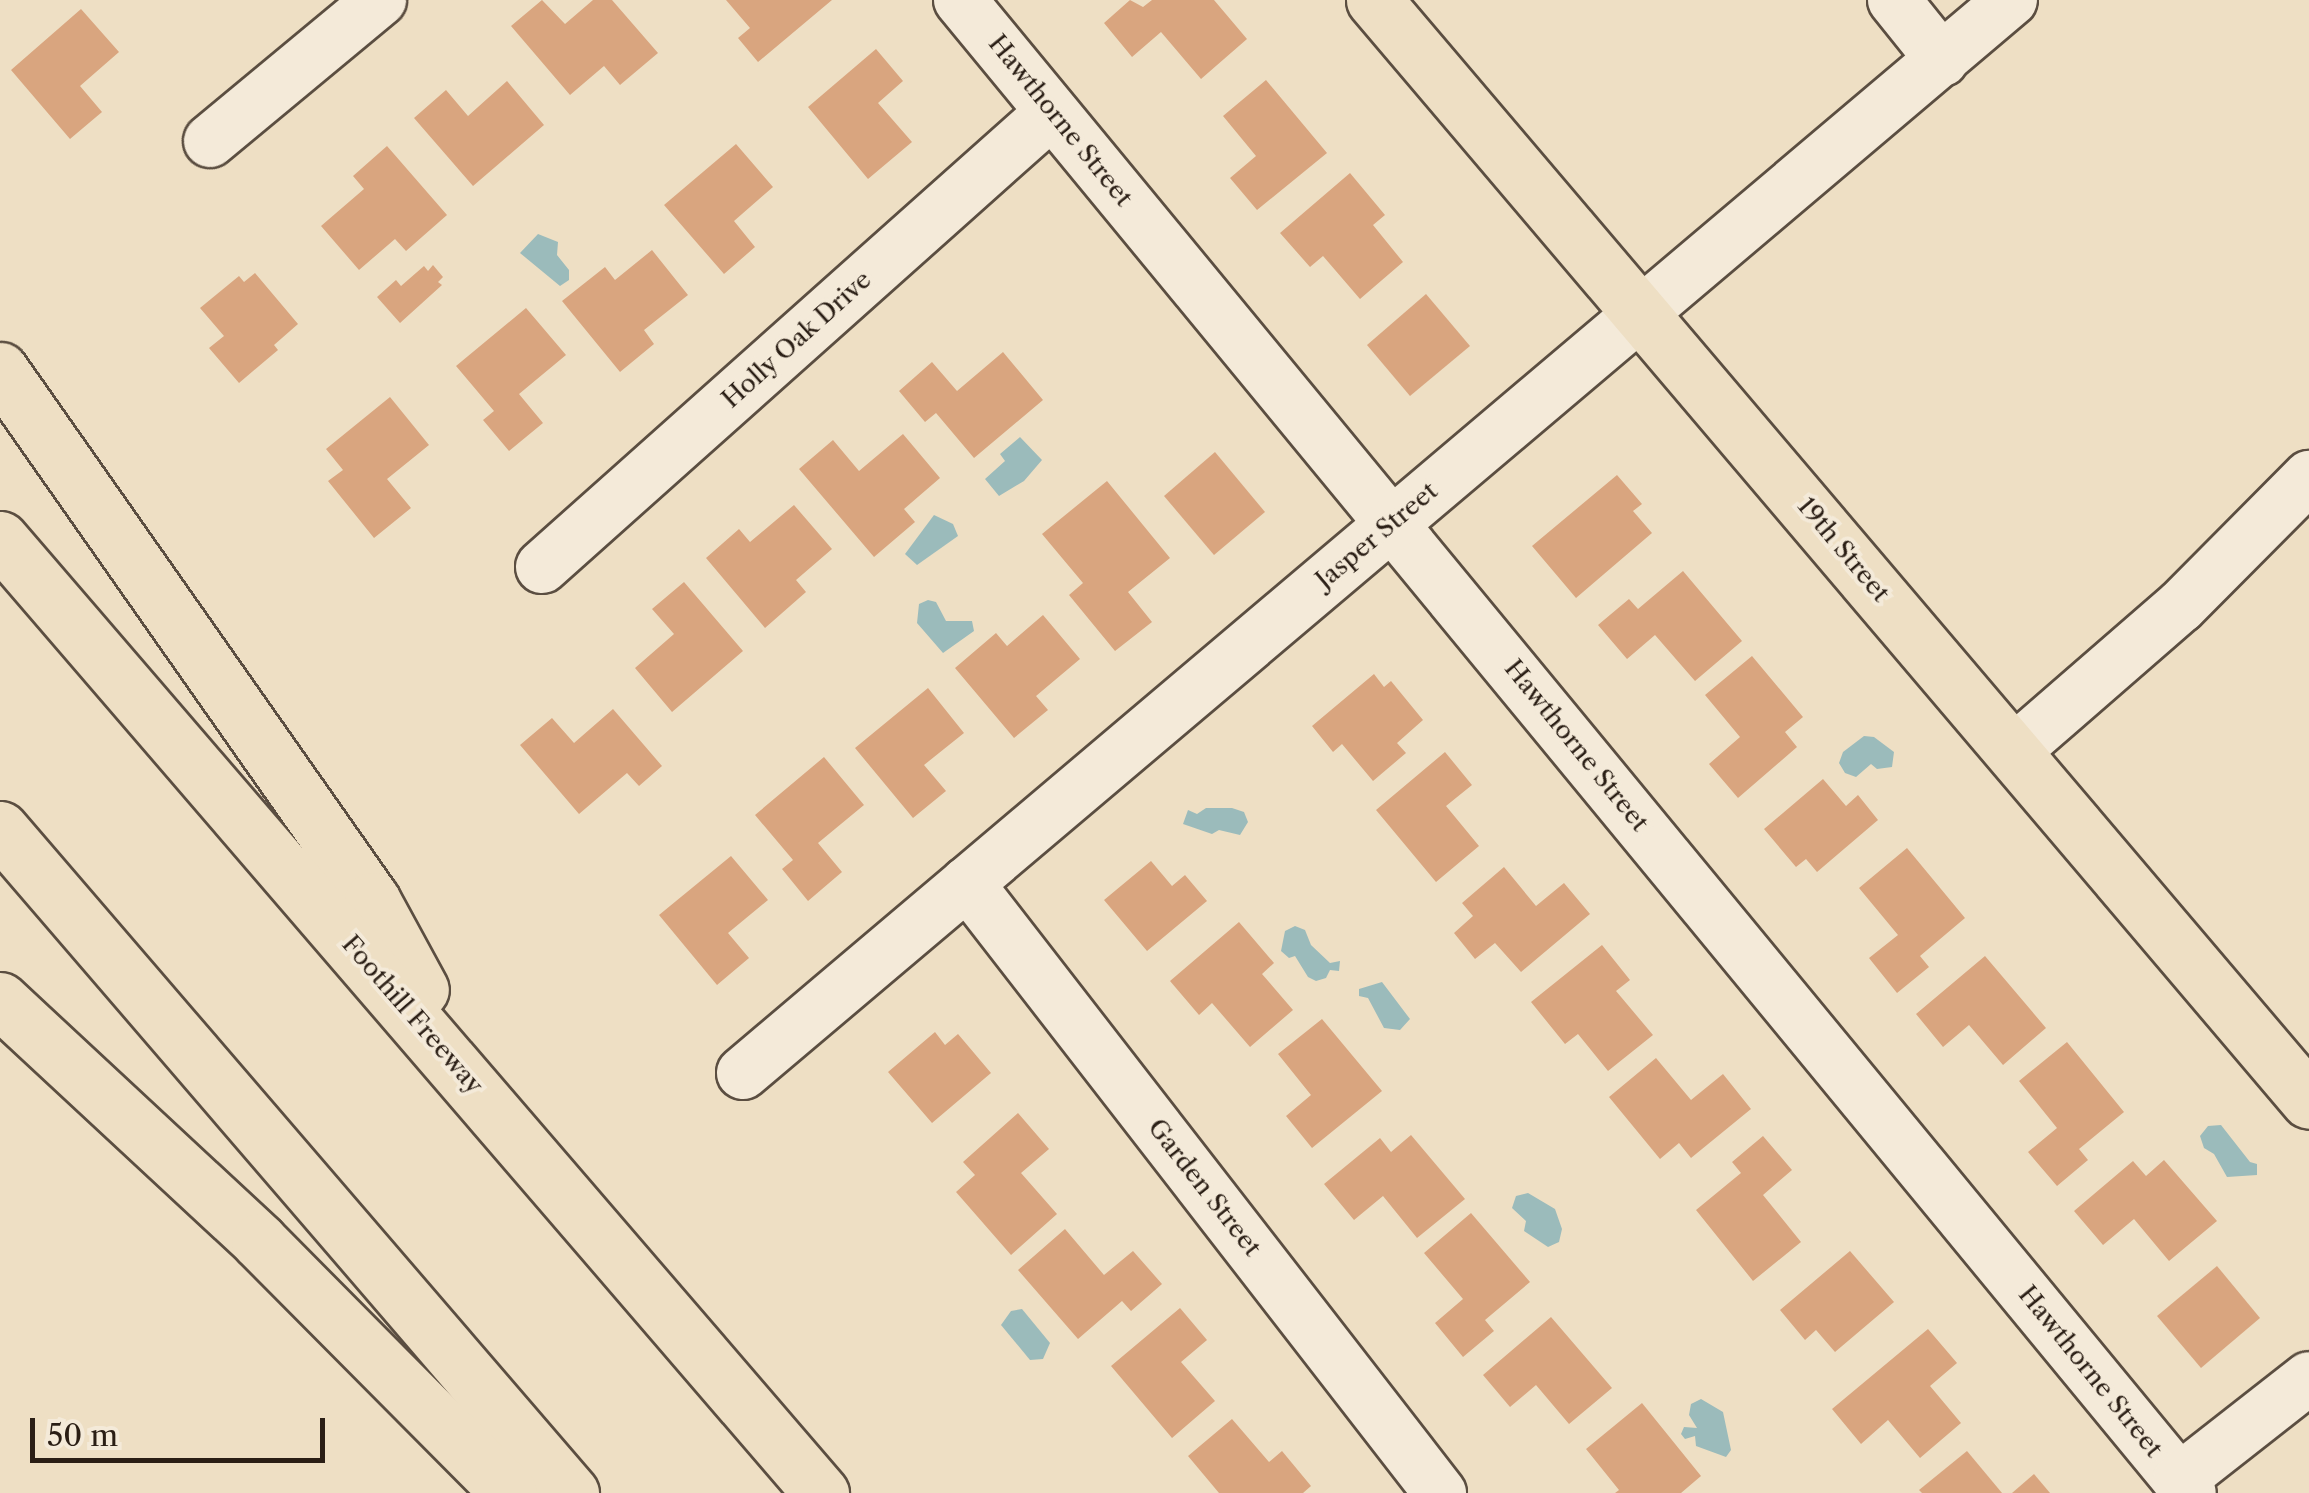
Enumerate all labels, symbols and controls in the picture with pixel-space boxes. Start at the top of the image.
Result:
street label: Hawthorne Street [982,29,1138,213]
street label: Holly Oak Drive [716,265,878,415]
street label: Jasper Street [1310,476,1444,596]
street label: 19th Street [1791,492,1895,608]
street label: Hawthorne Street [1498,654,1654,838]
street label: Foothill Freeway [335,930,489,1100]
street label: Garden Street [1141,1113,1267,1263]
street label: Hawthorne Street [2012,1280,2168,1464]
scale bar [35,1398,330,1460]
text: 50 m [47,1417,118,1454]

